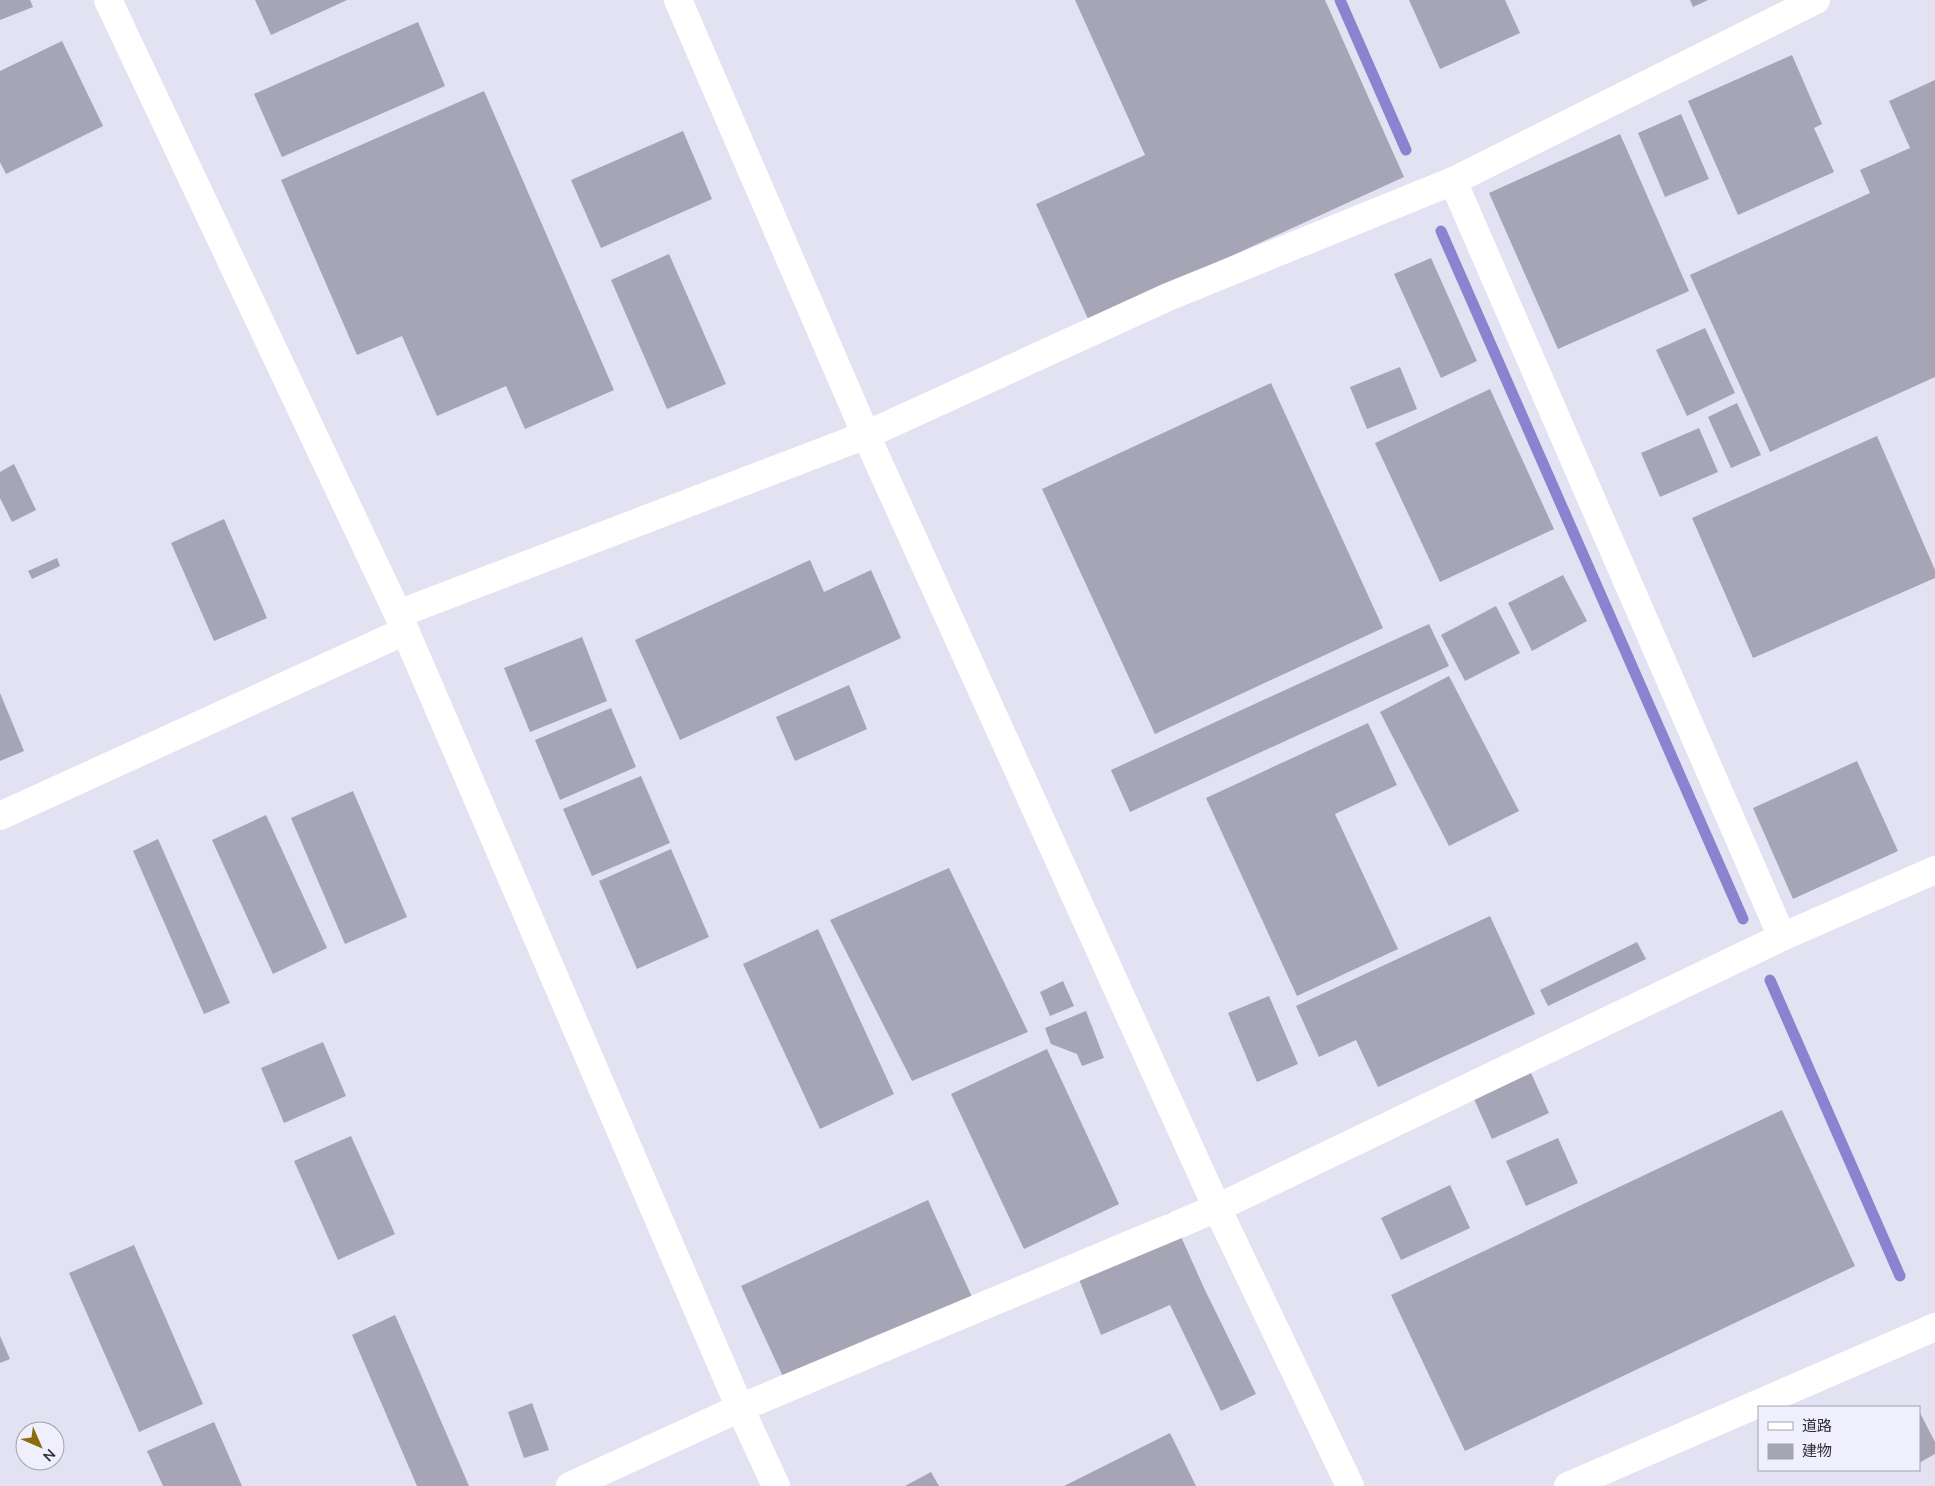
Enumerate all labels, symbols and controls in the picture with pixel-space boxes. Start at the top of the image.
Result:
legend [1758,1406,1920,1471]
text: 道路 [1802,1416,1832,1435]
north arrow [15,1421,65,1471]
text: 建物 [1802,1441,1832,1460]
text: N [39,1445,59,1465]

